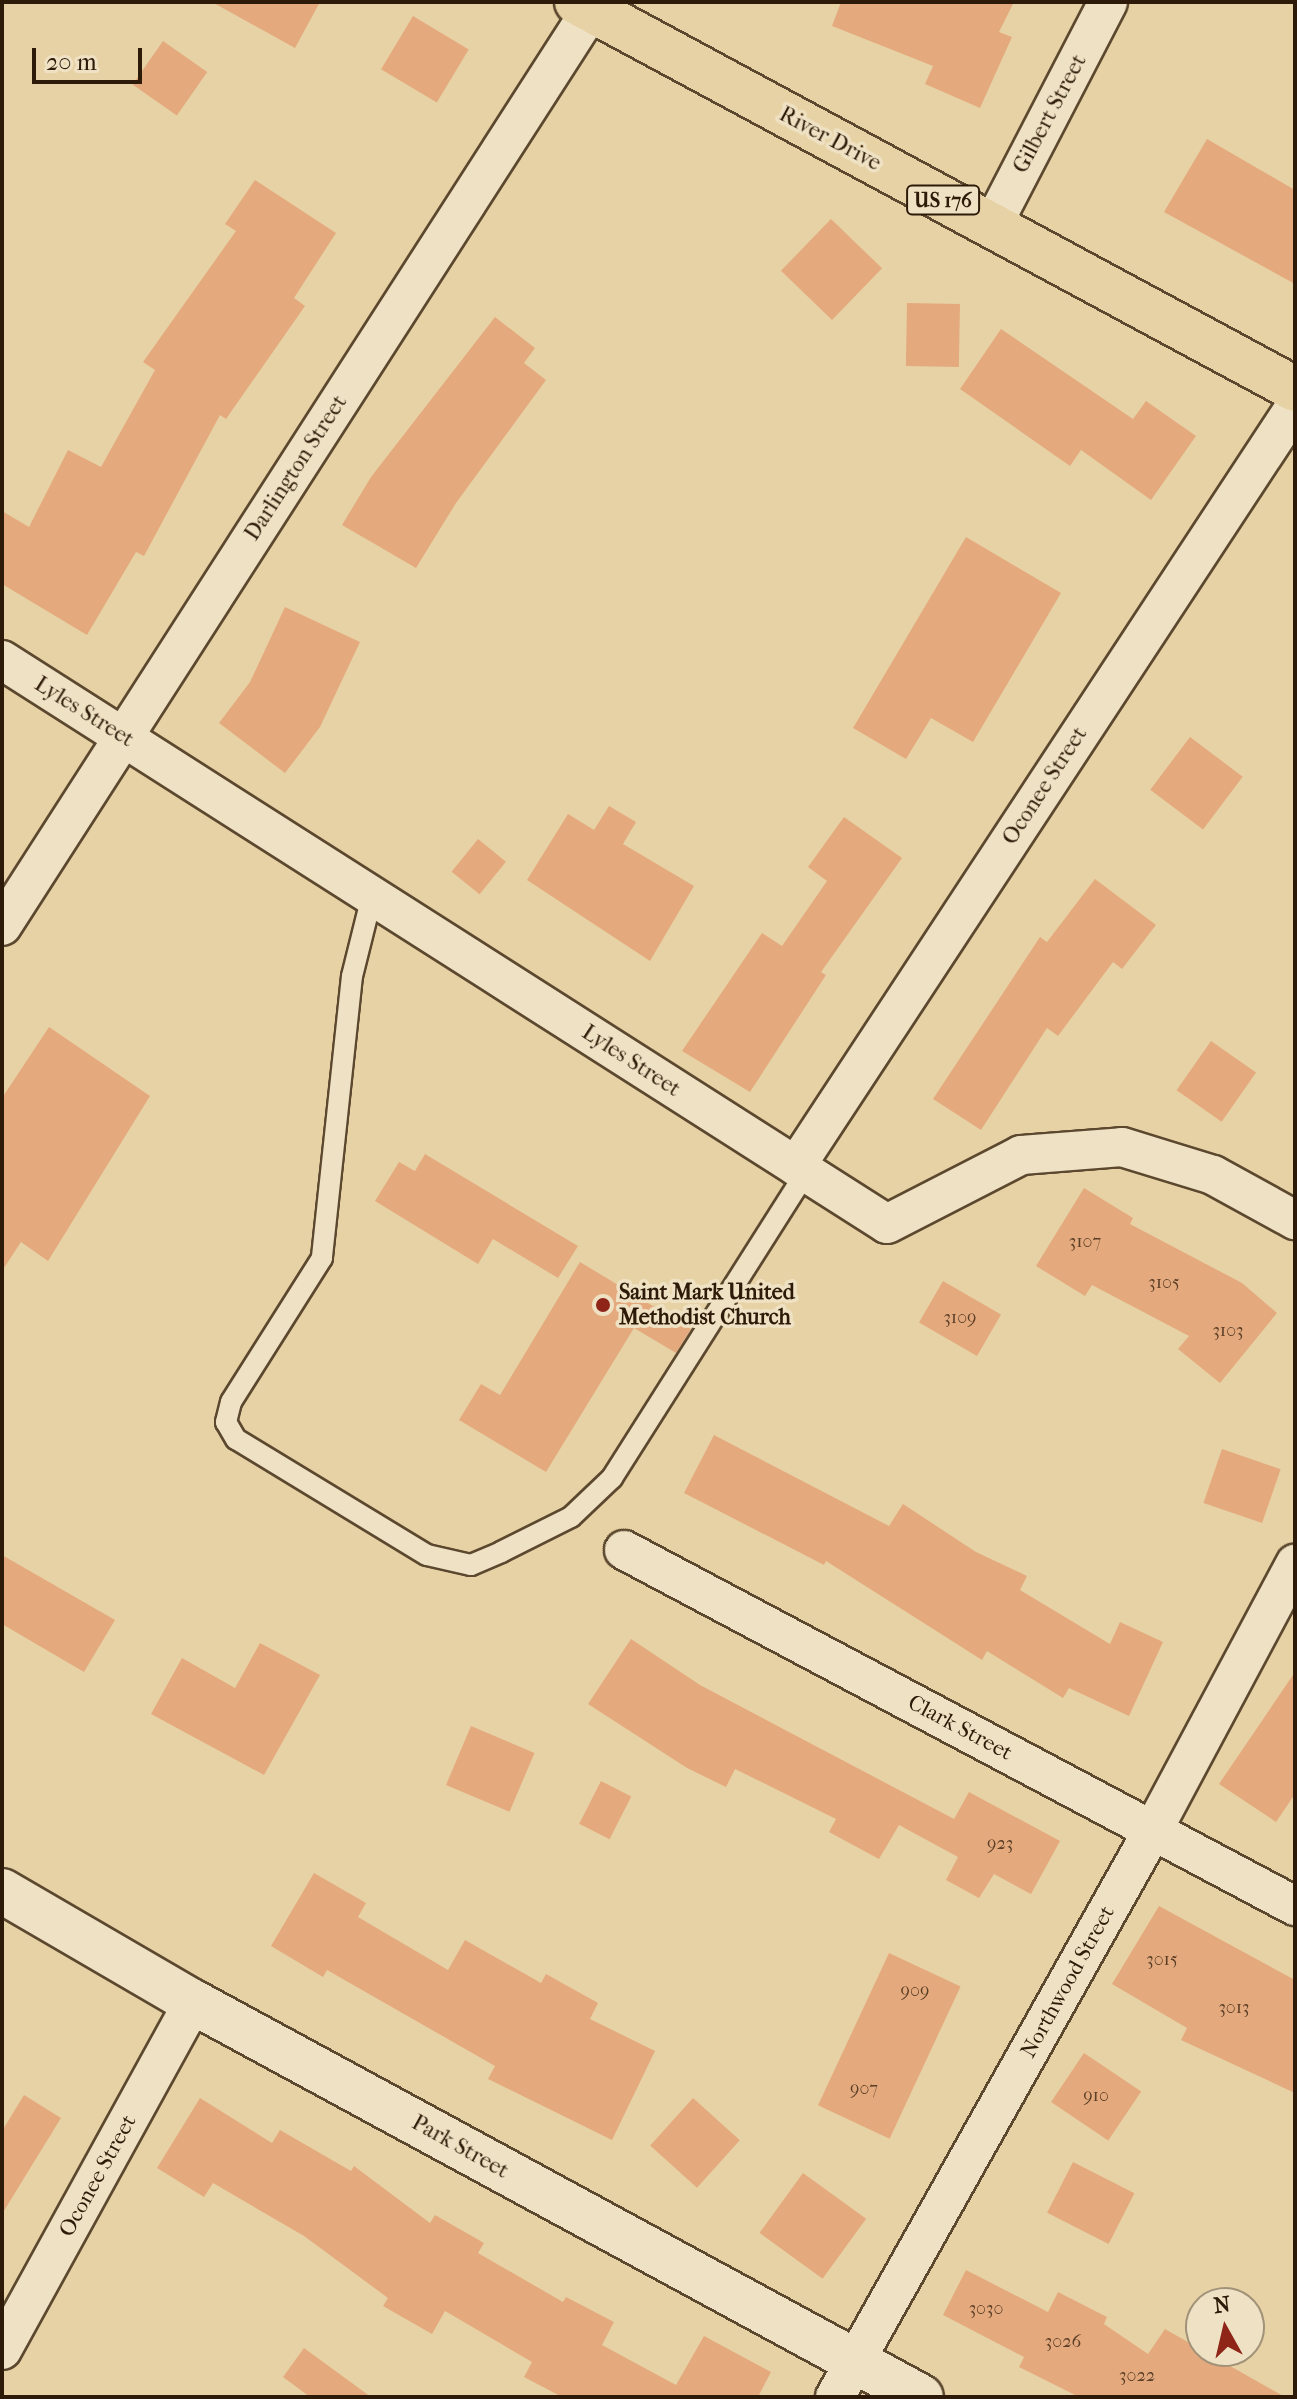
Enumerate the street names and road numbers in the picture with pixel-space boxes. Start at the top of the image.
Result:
street label: Gilbert Street [1008,50,1092,178]
street label: River Drive [775,101,885,177]
road number: US 176 [905,184,981,216]
street label: Darlington Street [239,390,353,546]
street label: Lyles Street [29,671,139,753]
street label: Oconee Street [997,722,1093,850]
street label: Lyles Street [577,1019,685,1103]
street label: Clark Street [903,1690,1017,1766]
street label: Northwood Street [1015,1901,1121,2063]
street label: Oconee Street [54,2110,142,2242]
street label: Park Street [407,2110,513,2184]

